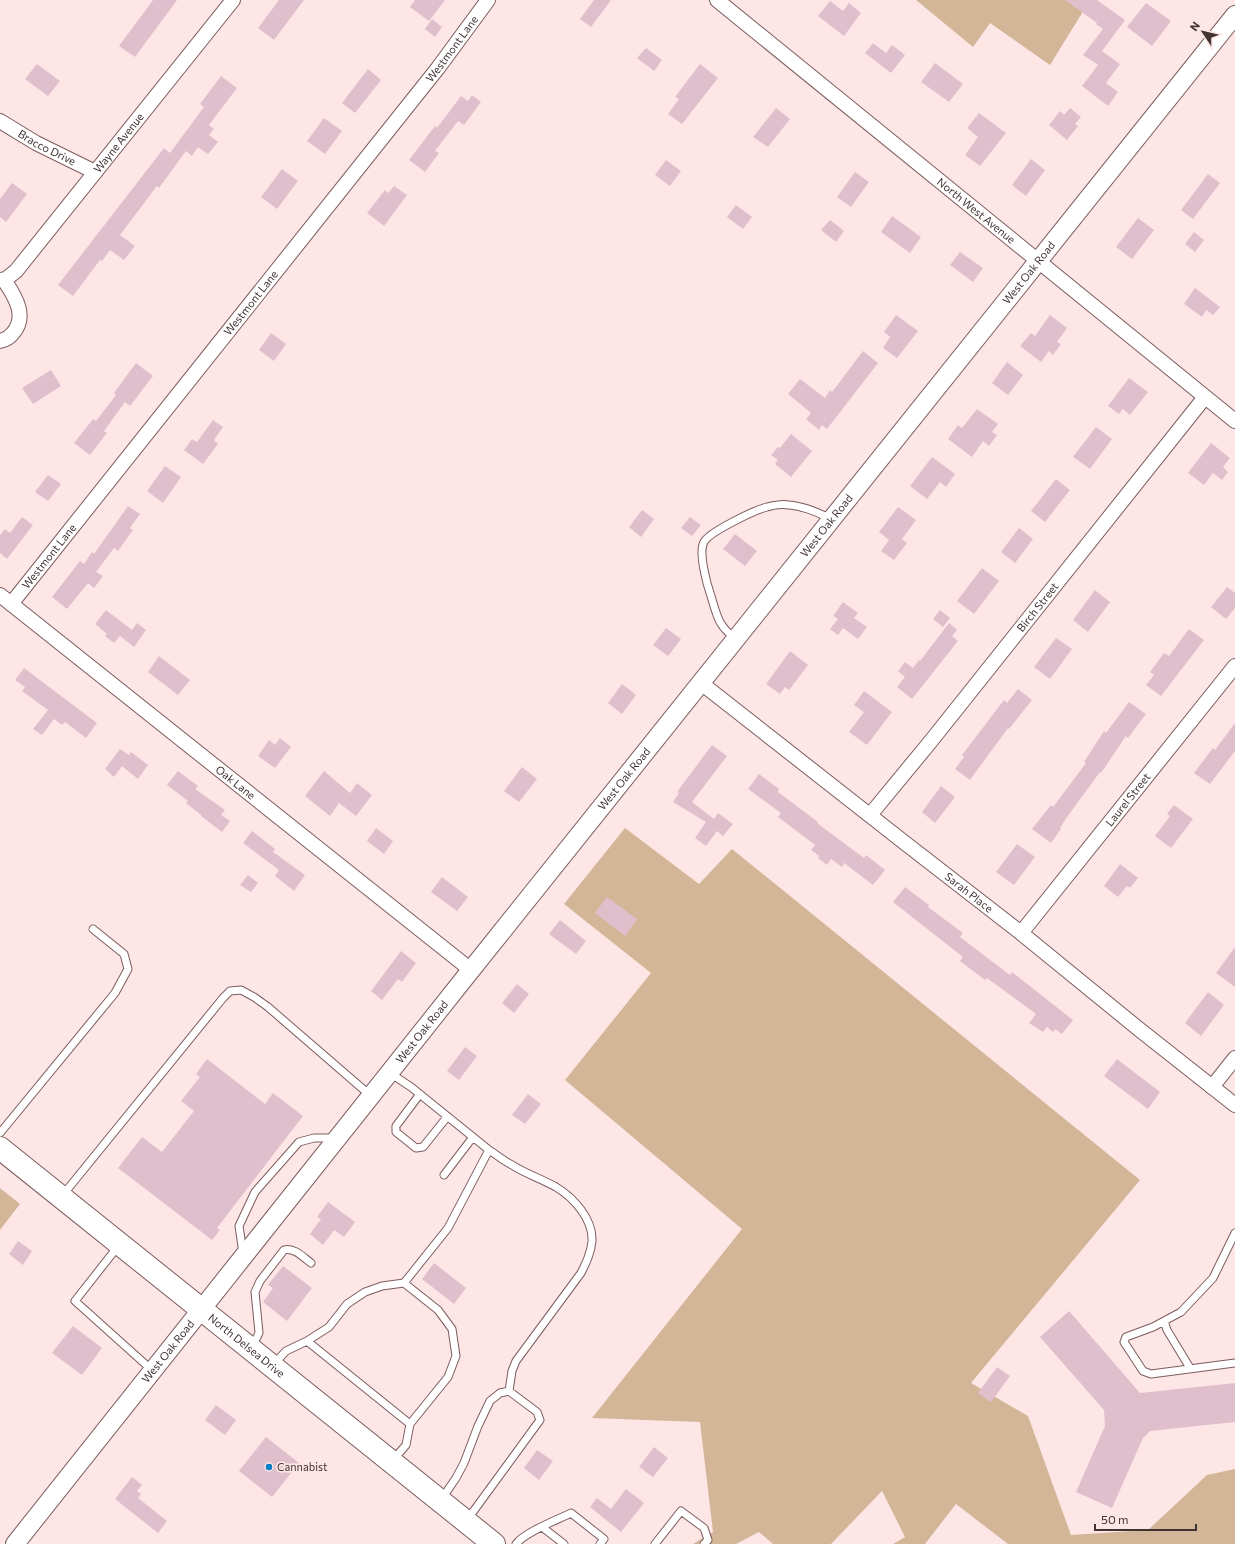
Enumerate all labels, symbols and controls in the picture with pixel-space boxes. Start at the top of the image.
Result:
north arrow [1183,12,1223,52]
street label: Westmont Lane [423,13,480,84]
text: N [1187,19,1202,33]
street label: Wayne Avenue [90,110,146,175]
street label: Bracco Drive [16,127,78,168]
street label: North West Avenue [935,175,1018,246]
street label: West Oak Road [999,239,1057,306]
street label: Westmont Lane [221,267,280,338]
street label: West Oak Road [797,492,855,559]
street label: Westmont Lane [19,521,78,591]
street label: Birch Street [1014,579,1061,634]
street label: West Oak Road [595,745,653,812]
street label: Oak Lane [213,762,258,802]
street label: Laurel Street [1102,770,1153,828]
street label: Sarah Place [942,869,996,915]
street label: West Oak Road [393,998,450,1066]
street label: North Delsea Drive [206,1311,288,1380]
street label: West Oak Road [139,1317,196,1385]
place label: Cannabist [277,1460,328,1473]
marker: Cannabist [264,1462,274,1472]
scale bar [1095,1506,1196,1532]
text: 50 m [1101,1512,1129,1526]

